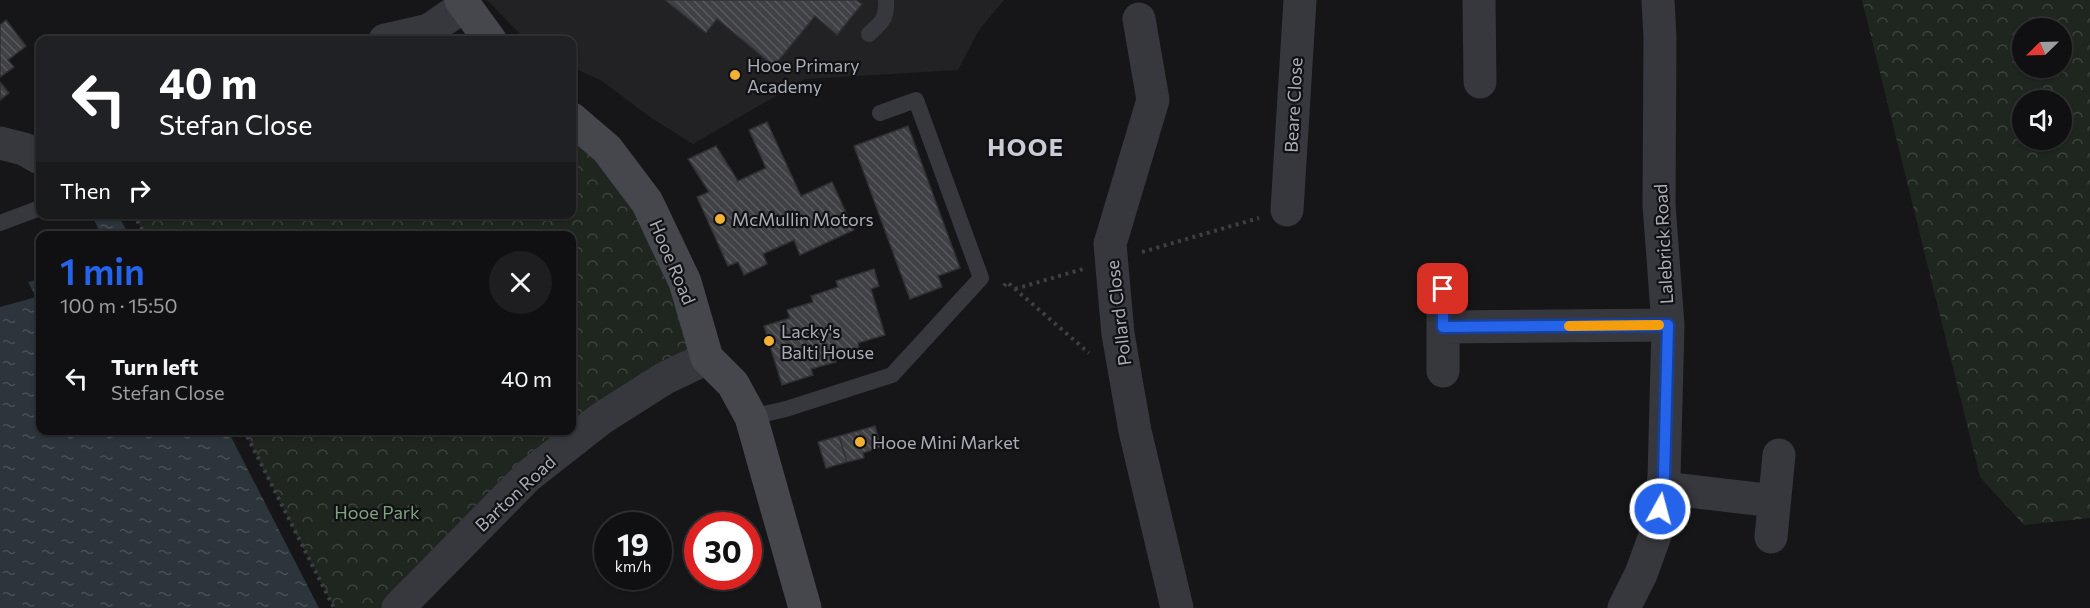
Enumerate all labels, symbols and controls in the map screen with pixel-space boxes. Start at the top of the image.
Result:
north arrow [2012,18,2072,78]
map controls [2012,18,2072,150]
place label: Hooe Primary Academy [747,54,860,97]
text: 40 m [159,56,257,108]
street label: Beare Close [1280,57,1306,153]
icon: left [60,60,138,138]
marker: Hooe Primary Academy [728,68,742,82]
button: sound [2012,90,2072,150]
text: Stefan Close [159,108,312,141]
district label: HOOE [987,132,1065,161]
icon: right [123,174,156,207]
text: Then [60,177,111,204]
street label: Lalebrick Road [1649,183,1677,305]
place label: McMullin Motors [732,208,874,230]
marker: McMullin Motors [713,212,727,226]
street label: Hooe Road [645,216,701,308]
text: 1 min [60,248,145,292]
button: close [489,251,552,314]
street label: Pollard Close [1101,259,1135,367]
pin [1417,263,1468,314]
icon: arrive [1426,272,1459,305]
text: 100 m · 15:50 [60,293,178,317]
place label: Lacky's Balti House [781,320,874,363]
marker: Lacky's Balti House [762,334,776,348]
text: Turn left [111,353,198,380]
icon: left [60,362,93,395]
text: 40 m [501,365,552,392]
text: Stefan Close [111,380,225,404]
place label: Hooe Mini Market [872,431,1020,453]
marker: Hooe Mini Market [853,435,867,449]
street label: Barton Road [470,450,560,536]
position arrow [1628,477,1692,541]
park label: Hooe Park [334,501,420,523]
speed limit sign: 30 [684,512,762,590]
text: 19 [617,525,649,562]
text: km/h [615,557,651,575]

